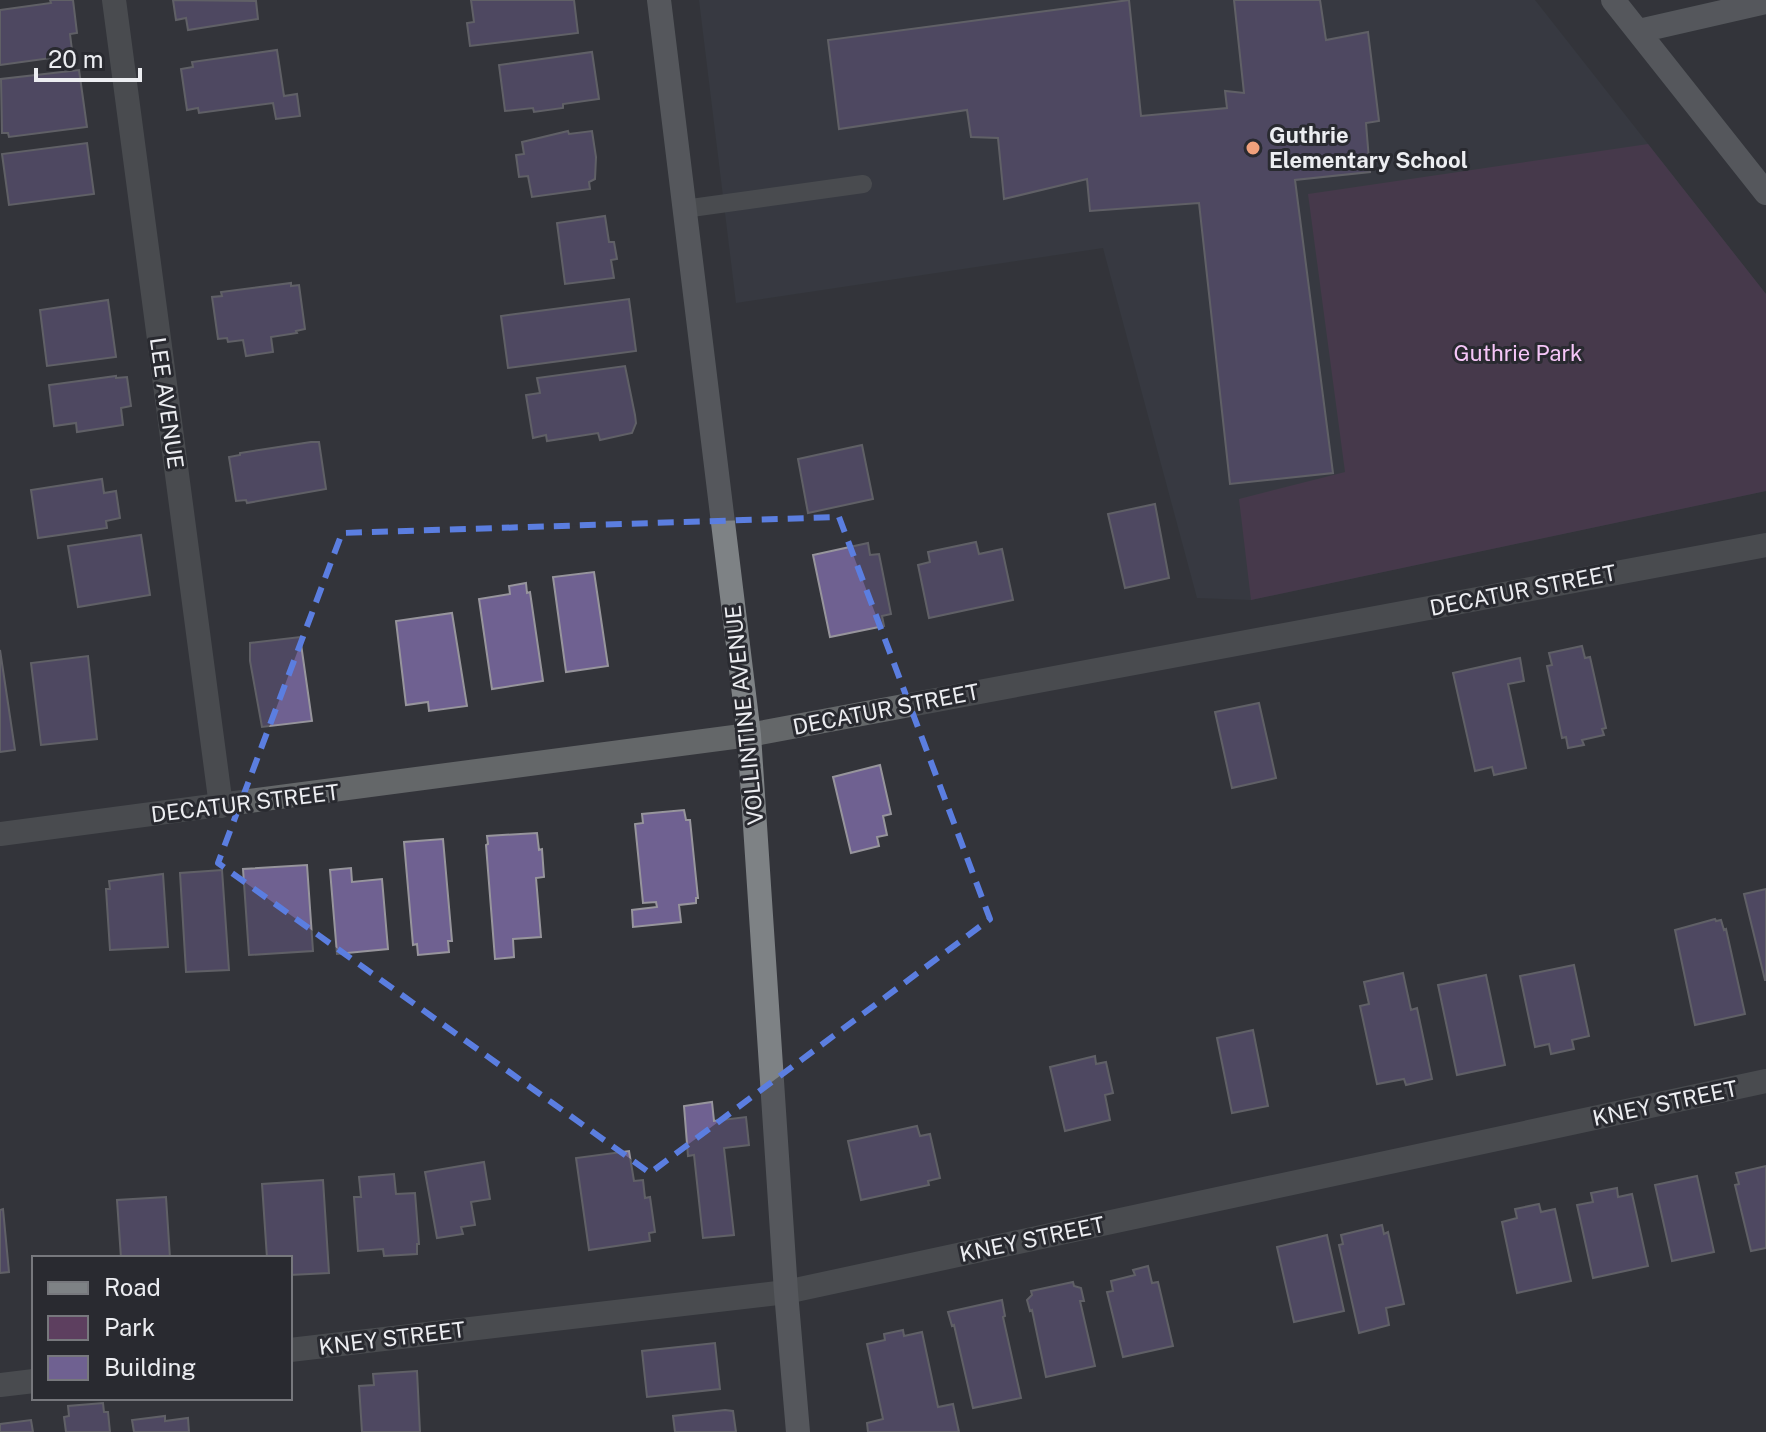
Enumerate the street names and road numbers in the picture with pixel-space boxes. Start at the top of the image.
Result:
street label: LEE AVENUE [145,335,189,471]
street label: DECATUR STREET [1428,559,1618,621]
street label: VOLLINTINE AVENUE [720,604,768,826]
street label: DECATUR STREET [791,678,981,740]
street label: DECATUR STREET [149,779,341,827]
street label: KNEY STREET [1590,1075,1740,1131]
street label: KNEY STREET [957,1211,1107,1267]
street label: KNEY STREET [317,1316,467,1360]

